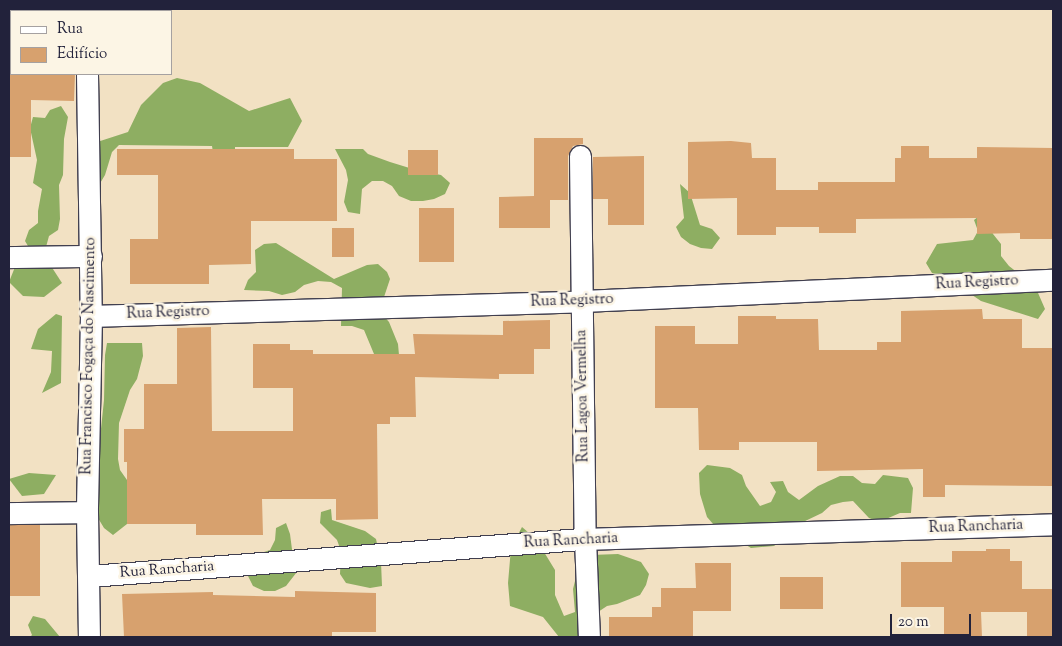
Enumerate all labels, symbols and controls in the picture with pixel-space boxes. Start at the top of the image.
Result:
legend [10,10,172,75]
text: Rua [57,19,83,40]
text: Edifício [57,44,107,65]
street label: Rua Francisco Fogaça do Nascimento [78,237,100,475]
street label: Rua Registro [935,272,1019,294]
street label: Rua Registro [530,291,614,311]
street label: Rua Registro [126,303,210,323]
street label: Rua Lagoa Vermelha [573,329,593,463]
street label: Rua Rancharia [928,516,1024,538]
street label: Rua Rancharia [523,530,619,552]
street label: Rua Rancharia [119,558,215,582]
scale bar [892,604,973,636]
text: 20 m [898,612,929,633]

